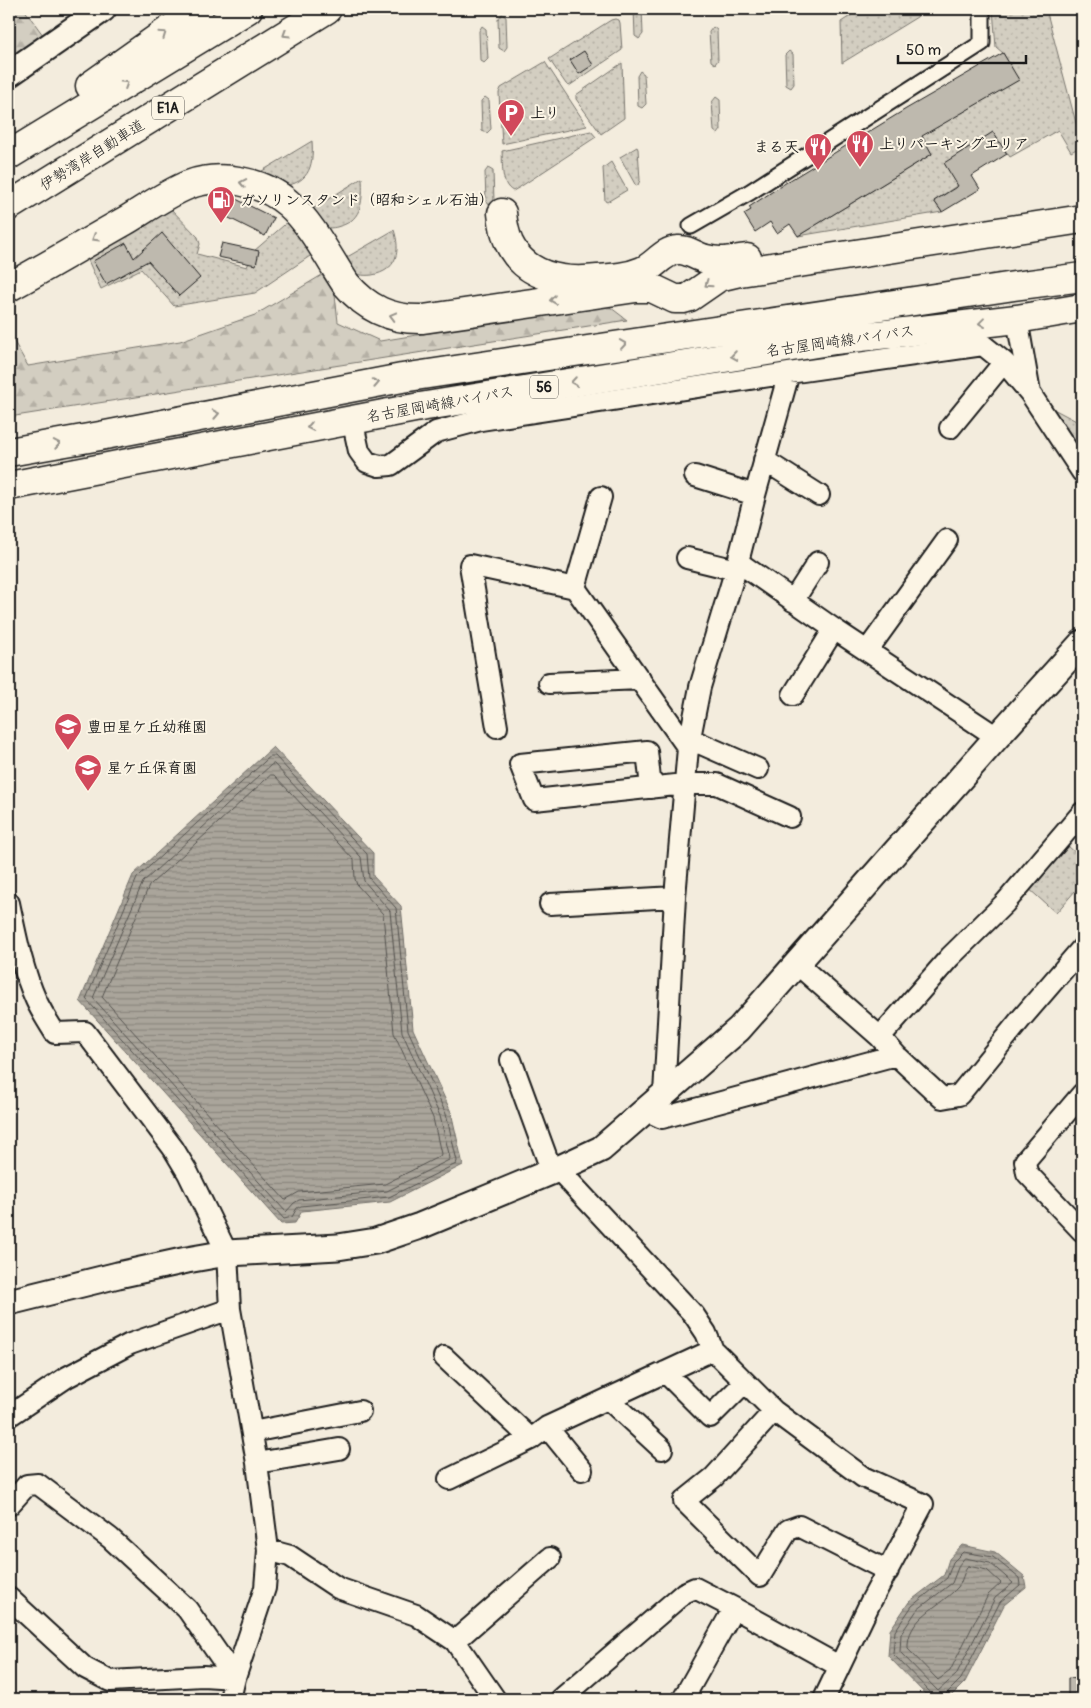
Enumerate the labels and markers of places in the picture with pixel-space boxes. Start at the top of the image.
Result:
parking icon: 上り [496,98,526,137]
place label: 上り [530,104,560,123]
restaurant icon: 上りパーキングエリア [845,129,875,168]
restaurant icon: まる天 [803,132,833,171]
place label: 上りパーキングエリア [879,135,1029,154]
place label: まる天 [754,138,799,157]
fuel station icon: ガソリンスタンド（昭和シェル石油） [206,185,236,224]
place label: ガソリンスタンド（昭和シェル石油） [240,191,494,210]
school or university icon: 豊田星ケ丘幼稚園 [53,712,83,751]
place label: 豊田星ケ丘幼稚園 [87,718,207,737]
school or university icon: 星ケ丘保育園 [73,753,103,792]
place label: 星ケ丘保育園 [107,759,197,778]

